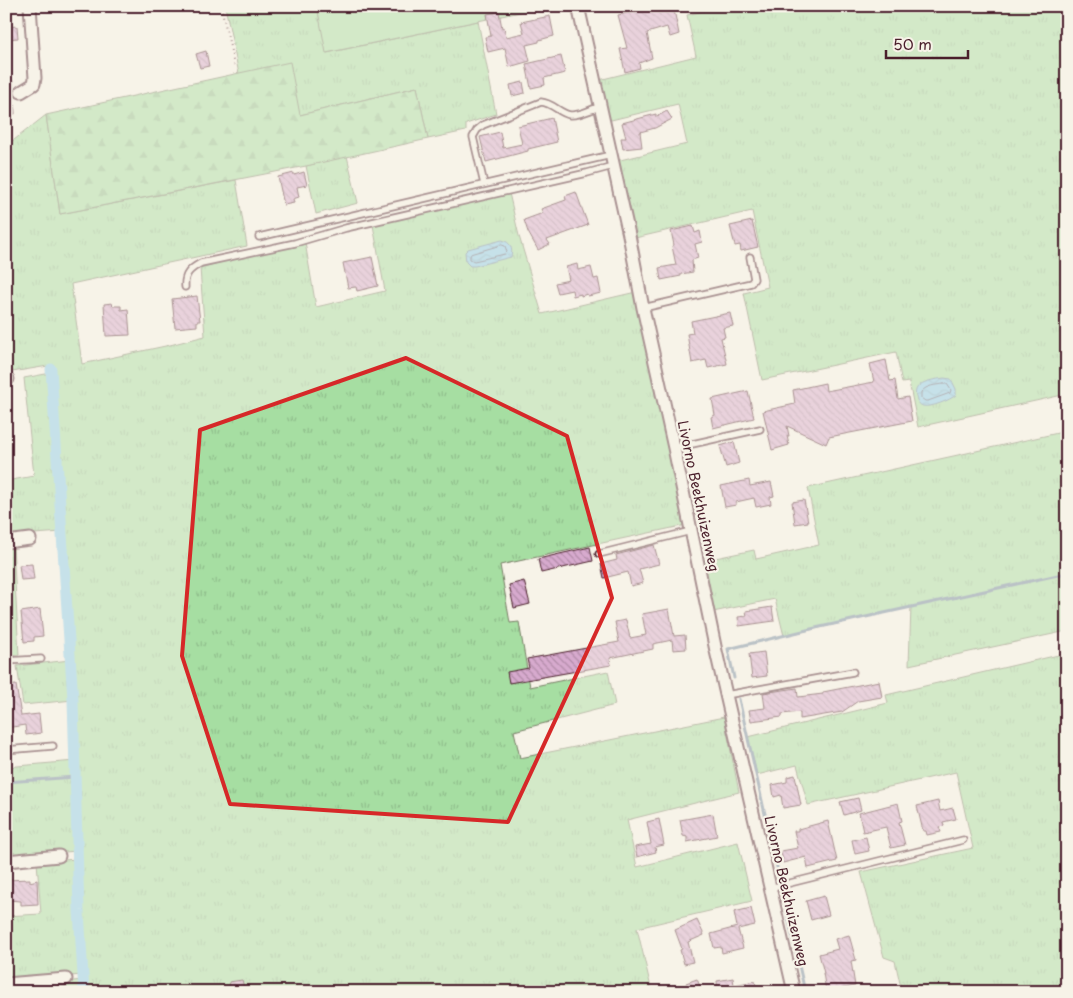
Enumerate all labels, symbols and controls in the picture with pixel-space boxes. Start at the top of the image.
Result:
scale bar [886,28,968,60]
text: 50 m [893,32,932,55]
street label: Livorno Beekhuizenweg [673,418,725,574]
street label: Livorno Beekhuizenweg [759,813,815,969]

